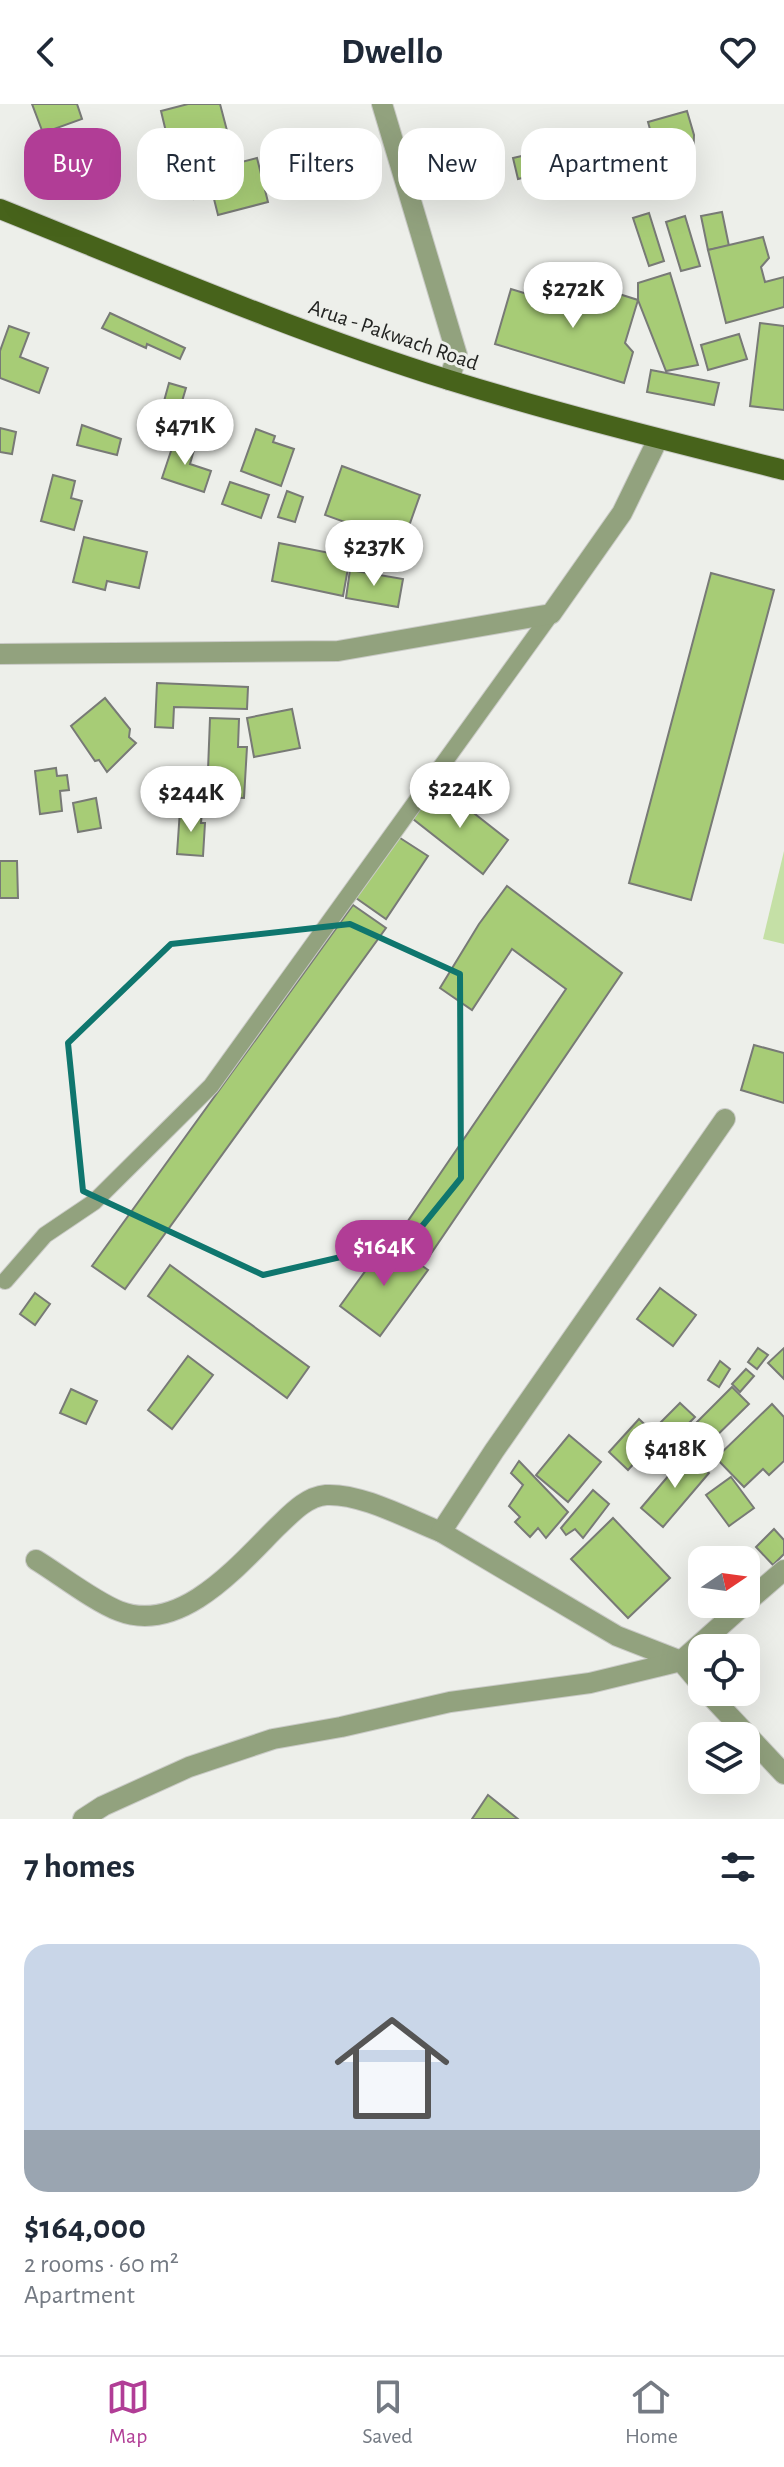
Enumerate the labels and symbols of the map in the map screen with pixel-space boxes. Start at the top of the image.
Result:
pin: $272K [517,262,629,330]
street label: Arua - Pakwach Road [306,296,481,374]
pin: $471K [129,399,241,467]
pin: $237K [318,520,430,588]
pin: $224K [404,762,516,830]
pin: $244K [135,766,247,834]
pin: $164K [328,1220,440,1288]
pin: $418K [619,1422,731,1490]
north arrow [688,1546,760,1618]

